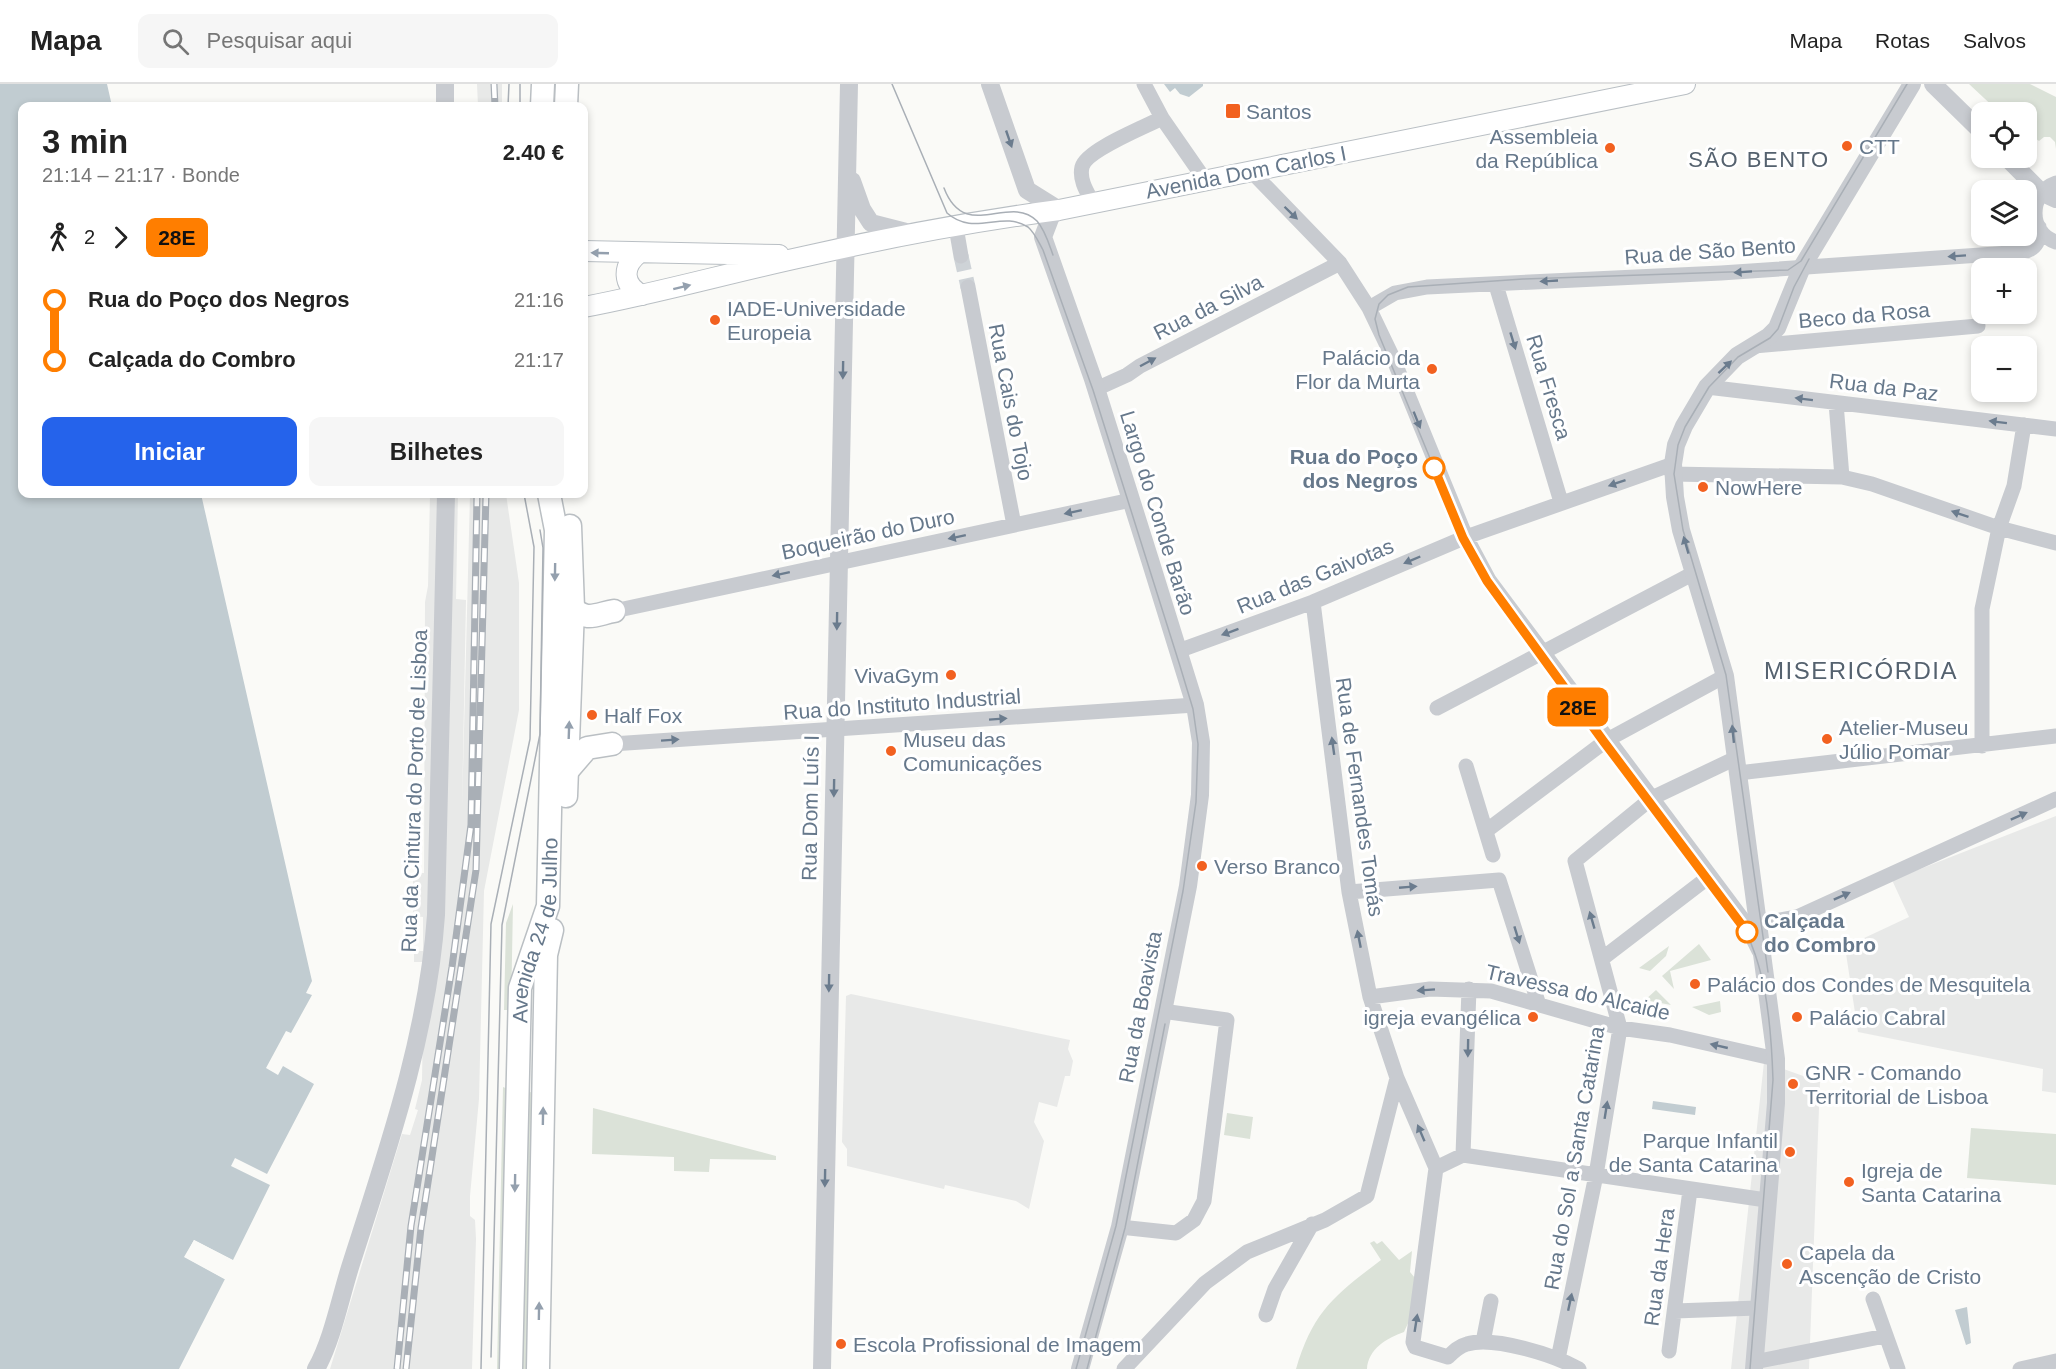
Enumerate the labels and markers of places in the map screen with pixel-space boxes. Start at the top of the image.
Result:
place label: Santos [1246,100,1311,123]
marker: Santos [1224,102,1242,120]
place label: Assembleia da República [1475,125,1598,172]
place label: CTT [1859,135,1900,158]
marker: CTT [1840,139,1854,153]
marker: Assembleia da República [1603,141,1617,155]
place label: IADE-Universidade Europeia [727,297,906,344]
marker: IADE-Universidade Europeia [708,313,722,327]
place label: Palácio da Flor da Murta [1295,346,1420,393]
marker: Palácio da Flor da Murta [1425,362,1439,376]
place label: Rua do Poço dos Negros [1290,445,1418,492]
marker: Rua do Poço dos Negros [1423,457,1445,479]
place label: NowHere [1715,476,1803,499]
marker: NowHere [1696,480,1710,494]
place label: VivaGym [854,664,939,687]
marker: VivaGym [944,668,958,682]
place label: Half Fox [604,704,683,727]
marker: Half Fox [585,708,599,722]
place label: Atelier-Museu Júlio Pomar [1839,716,1969,763]
place label: Museu das Comunicações [903,728,1042,775]
marker: Atelier-Museu Júlio Pomar [1820,732,1834,746]
marker: Museu das Comunicações [884,744,898,758]
place label: Verso Branco [1214,855,1340,878]
marker: Verso Branco [1195,859,1209,873]
place label: Calçada do Combro [1764,909,1876,956]
marker: Calçada do Combro [1736,921,1758,943]
place label: Palácio dos Condes de Mesquitela [1707,973,2031,996]
marker: Palácio dos Condes de Mesquitela [1688,977,1702,991]
place label: igreja evangélica [1363,1006,1521,1029]
place label: Palácio Cabral [1809,1006,1946,1029]
marker: igreja evangélica [1526,1010,1540,1024]
marker: Palácio Cabral [1790,1010,1804,1024]
place label: GNR - Comando Territorial de Lisboa [1805,1061,1989,1108]
marker: GNR - Comando Territorial de Lisboa [1786,1077,1800,1091]
place label: Parque Infantil de Santa Catarina [1609,1129,1778,1176]
marker: Parque Infantil de Santa Catarina [1783,1145,1797,1159]
place label: Igreja de Santa Catarina [1861,1159,2001,1206]
marker: Igreja de Santa Catarina [1842,1175,1856,1189]
place label: Capela da Ascenção de Cristo [1799,1241,1981,1288]
marker: Capela da Ascenção de Cristo [1780,1257,1794,1271]
place label: Escola Profissional de Imagem [853,1333,1141,1356]
marker: Escola Profissional de Imagem [834,1337,848,1351]

